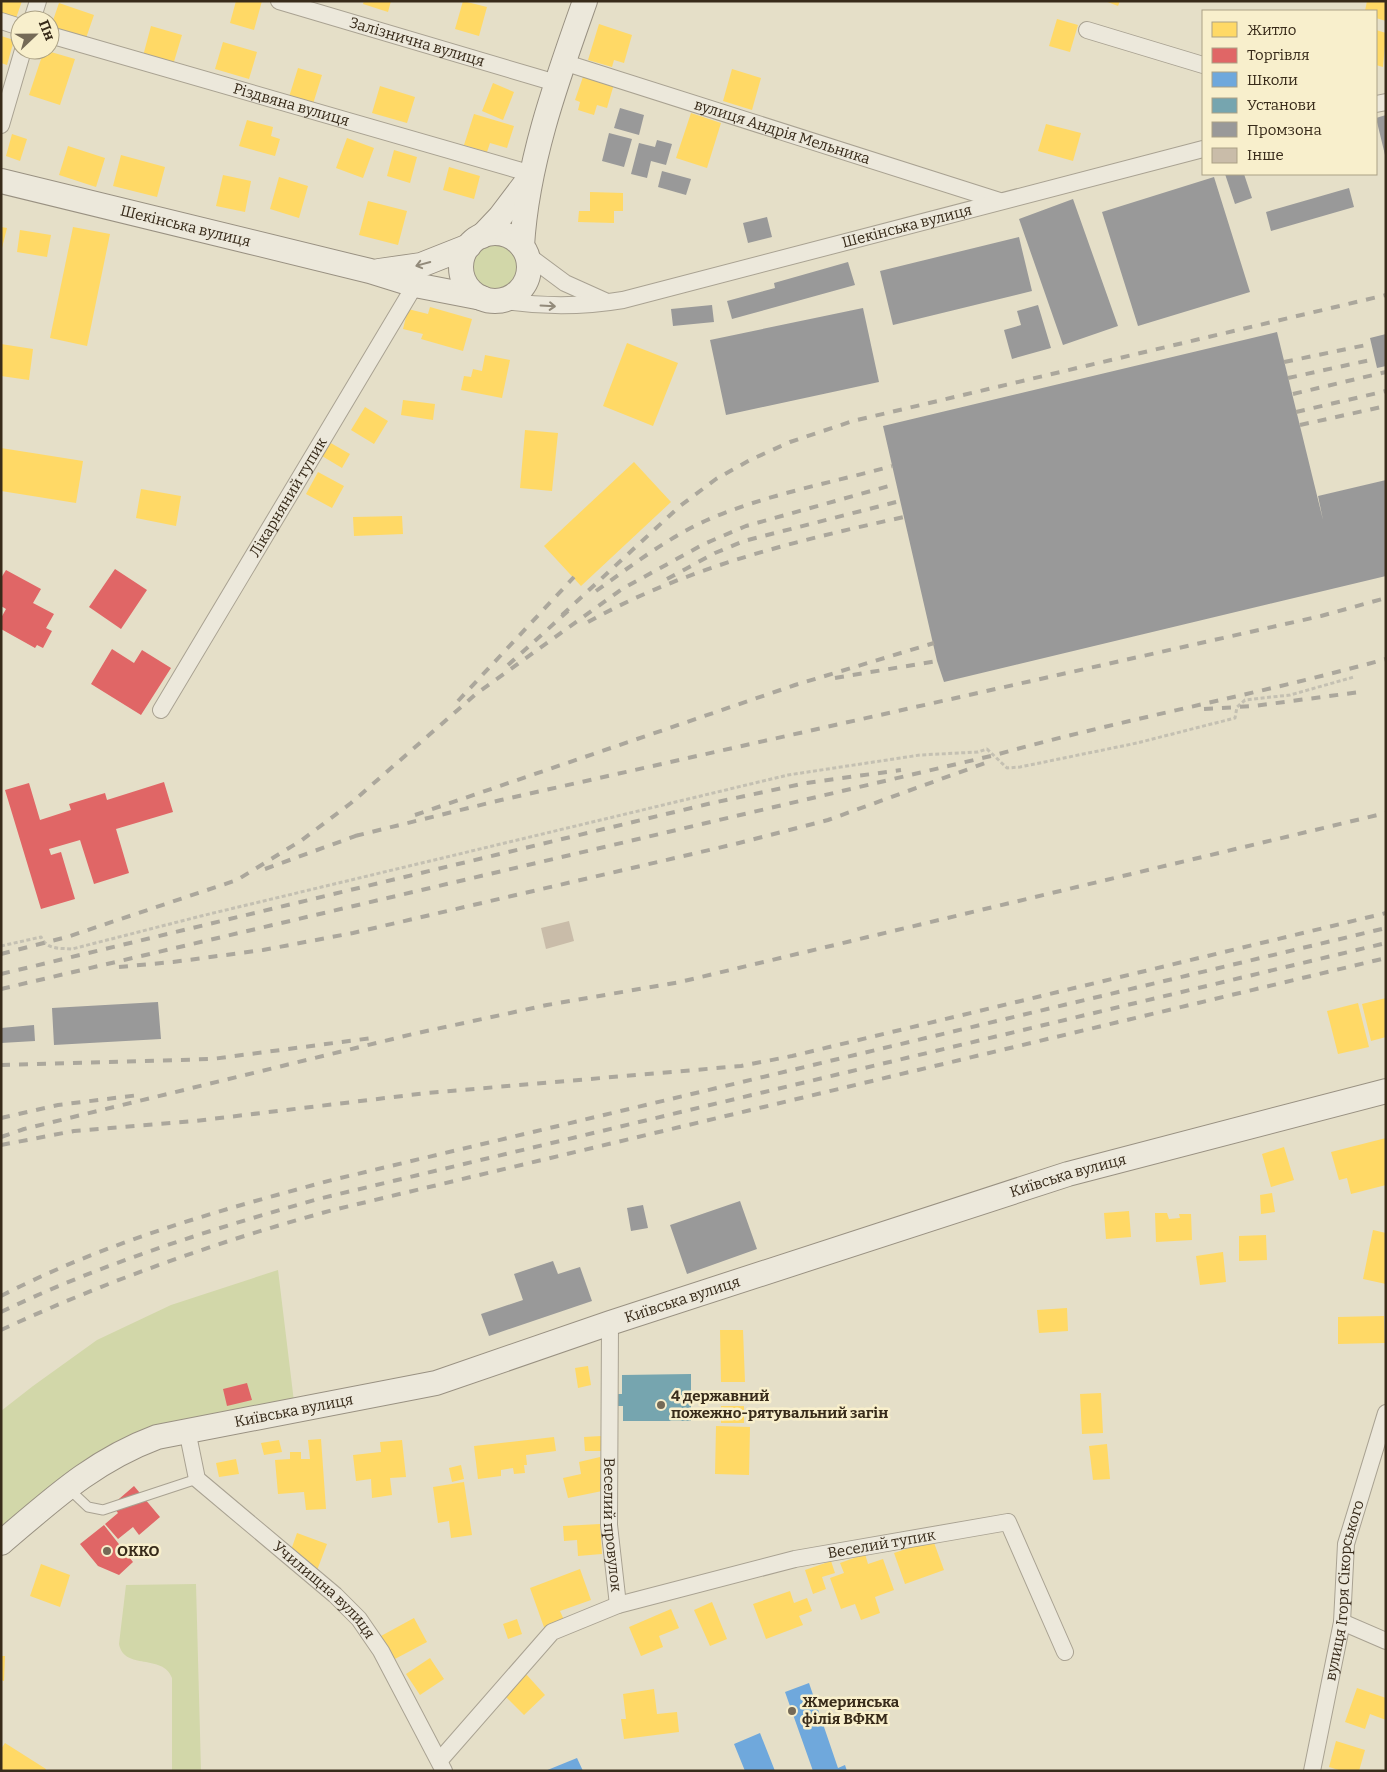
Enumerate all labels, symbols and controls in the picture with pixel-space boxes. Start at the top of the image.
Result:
north arrow [10,10,60,60]
legend [1202,10,1377,175]
street label: Залізнична вулиця [347,13,487,70]
text: Пн [35,18,58,43]
text: Житло [1247,21,1296,39]
text: Торгівля [1247,46,1309,64]
text: Школи [1247,71,1298,89]
street label: Різдвяна вулиця [231,79,351,130]
street label: вулиця Андрія Мельника [692,95,872,168]
text: Установи [1247,96,1316,114]
text: Промзона [1247,121,1322,139]
text: Інше [1247,146,1284,164]
street label: Шекінська вулиця [119,201,253,251]
street label: Шекінська вулиця [840,201,974,252]
one-way arrow [416,259,432,269]
one-way arrow [539,301,555,310]
street label: Лікарняний тупик [246,434,331,560]
street label: Київська вулиця [1007,1150,1128,1201]
street label: Київська вулиця [622,1272,742,1327]
place label: 4 державний пожежно-рятувальний загін [671,1387,888,1422]
street label: Київська вулиця [233,1390,355,1431]
marker: 4 державний пожежно-рятувальний загін [655,1399,667,1411]
street label: Веселий провулок [600,1458,625,1593]
street label: вулиця Ігоря Сікорського [1321,1498,1368,1682]
street label: Веселий тупик [826,1526,937,1562]
street label: Училищна вулиця [269,1538,379,1642]
place label: ОККО [117,1542,159,1560]
marker: ОККО [101,1545,113,1557]
place label: Жмеринська філія ВФКМ [802,1693,900,1728]
marker: Жмеринська філія ВФКМ [786,1705,798,1717]

